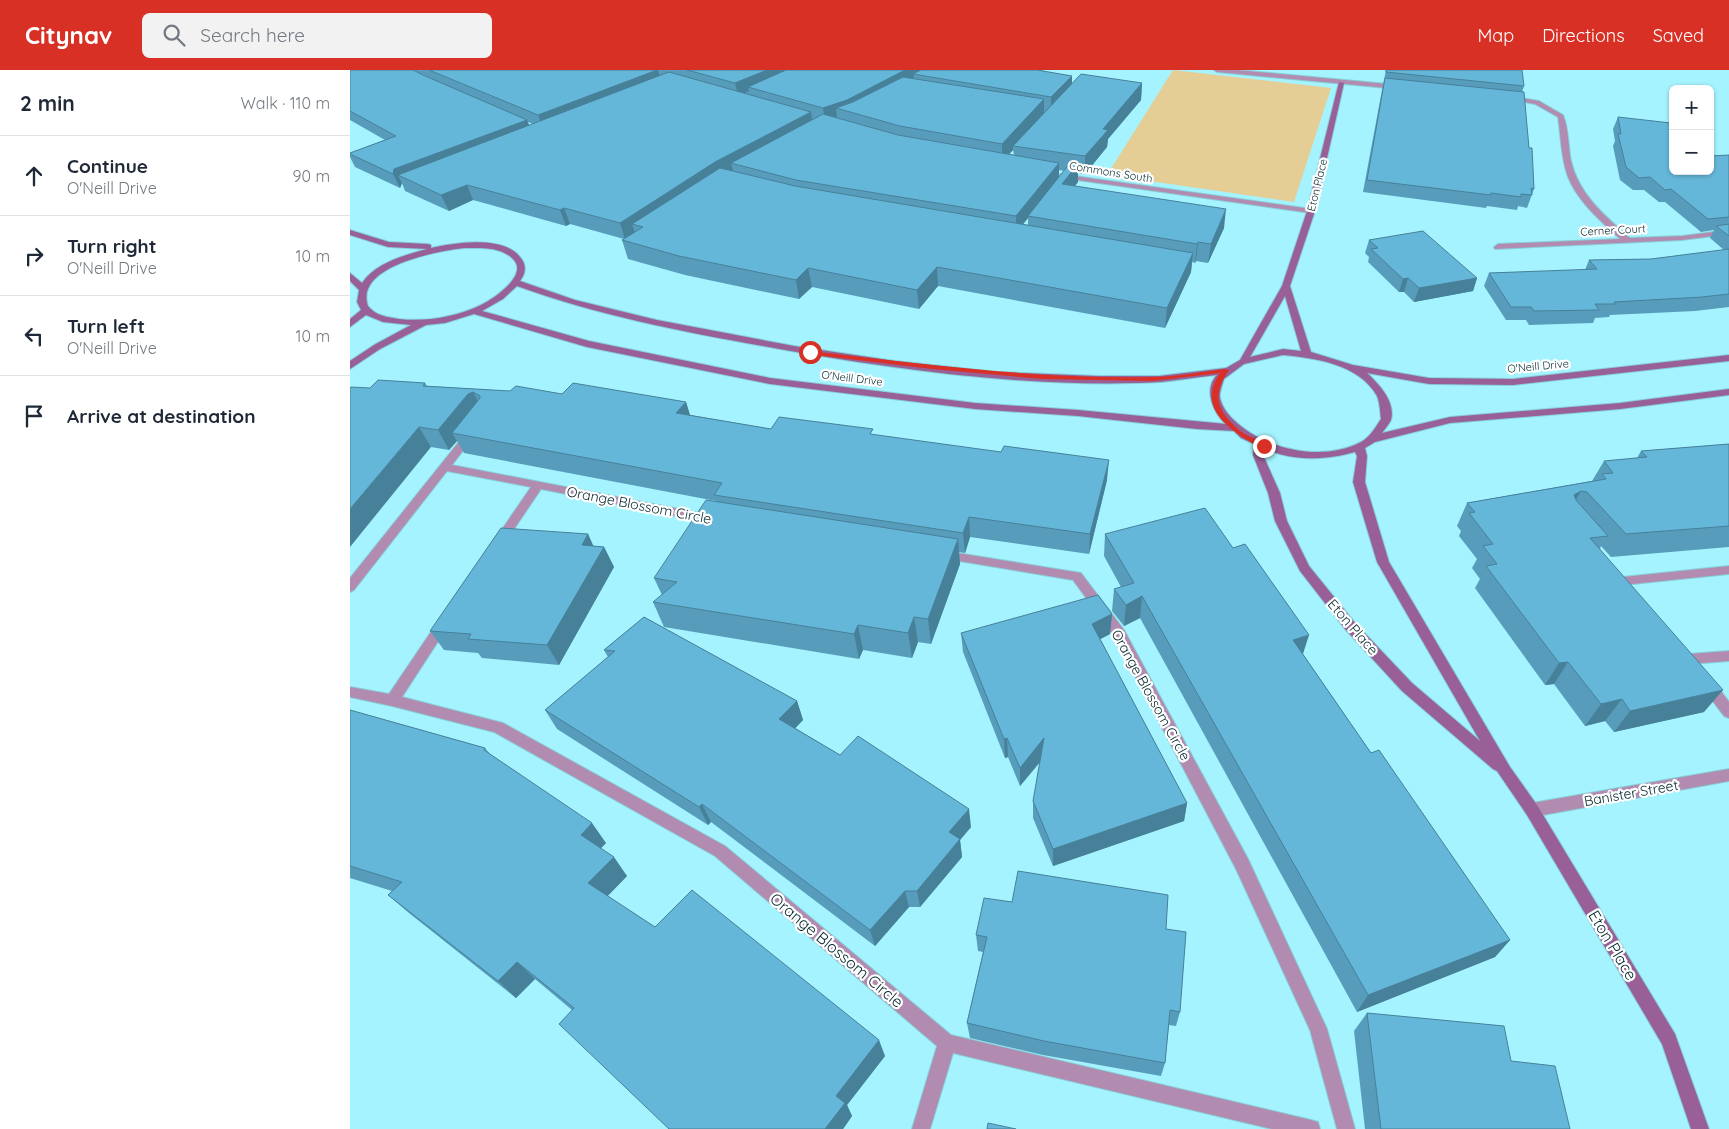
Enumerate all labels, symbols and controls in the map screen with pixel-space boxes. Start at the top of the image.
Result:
search box [142,13,492,58]
text: Citynav [25,20,112,50]
icon: search [160,21,188,49]
text: Search here [200,23,305,47]
text: Map [1477,24,1514,47]
text: Directions [1542,24,1625,47]
text: Saved [1653,24,1704,47]
map controls [1669,85,1714,175]
button: + [1669,85,1714,130]
text: 2 min [20,90,75,116]
text: Walk · 110 m [241,93,330,113]
button: − [1669,130,1714,175]
text: Continue [67,154,148,178]
street label: Eton Place [1304,157,1330,213]
street label: Commons South [1068,159,1154,185]
icon: ahead [20,162,48,190]
text: 90 m [293,166,330,186]
text: O'Neill Drive [67,178,157,198]
street label: Cerner Court [1580,221,1646,239]
text: Turn right [67,234,156,258]
icon: right [20,242,48,270]
text: 10 m [296,246,330,266]
text: O'Neill Drive [67,258,157,278]
text: Turn left [67,314,145,338]
icon: left [20,322,48,350]
text: 10 m [296,326,330,346]
text: O'Neill Drive [67,338,157,358]
route start [799,341,822,364]
street label: O'Neill Drive [1507,356,1569,376]
street label: O'Neill Drive [821,367,883,389]
icon: arrive [20,402,48,430]
text: Arrive at destination [67,404,256,428]
route end [1253,435,1276,458]
street label: Orange Blossom Circle [565,482,713,528]
street label: Eton Place [1324,595,1382,659]
street label: Orange Blossom Circle [1108,626,1195,764]
street label: Banister Street [1583,776,1680,810]
street label: Orange Blossom Circle [766,888,908,1012]
street label: Eton Place [1584,906,1642,984]

